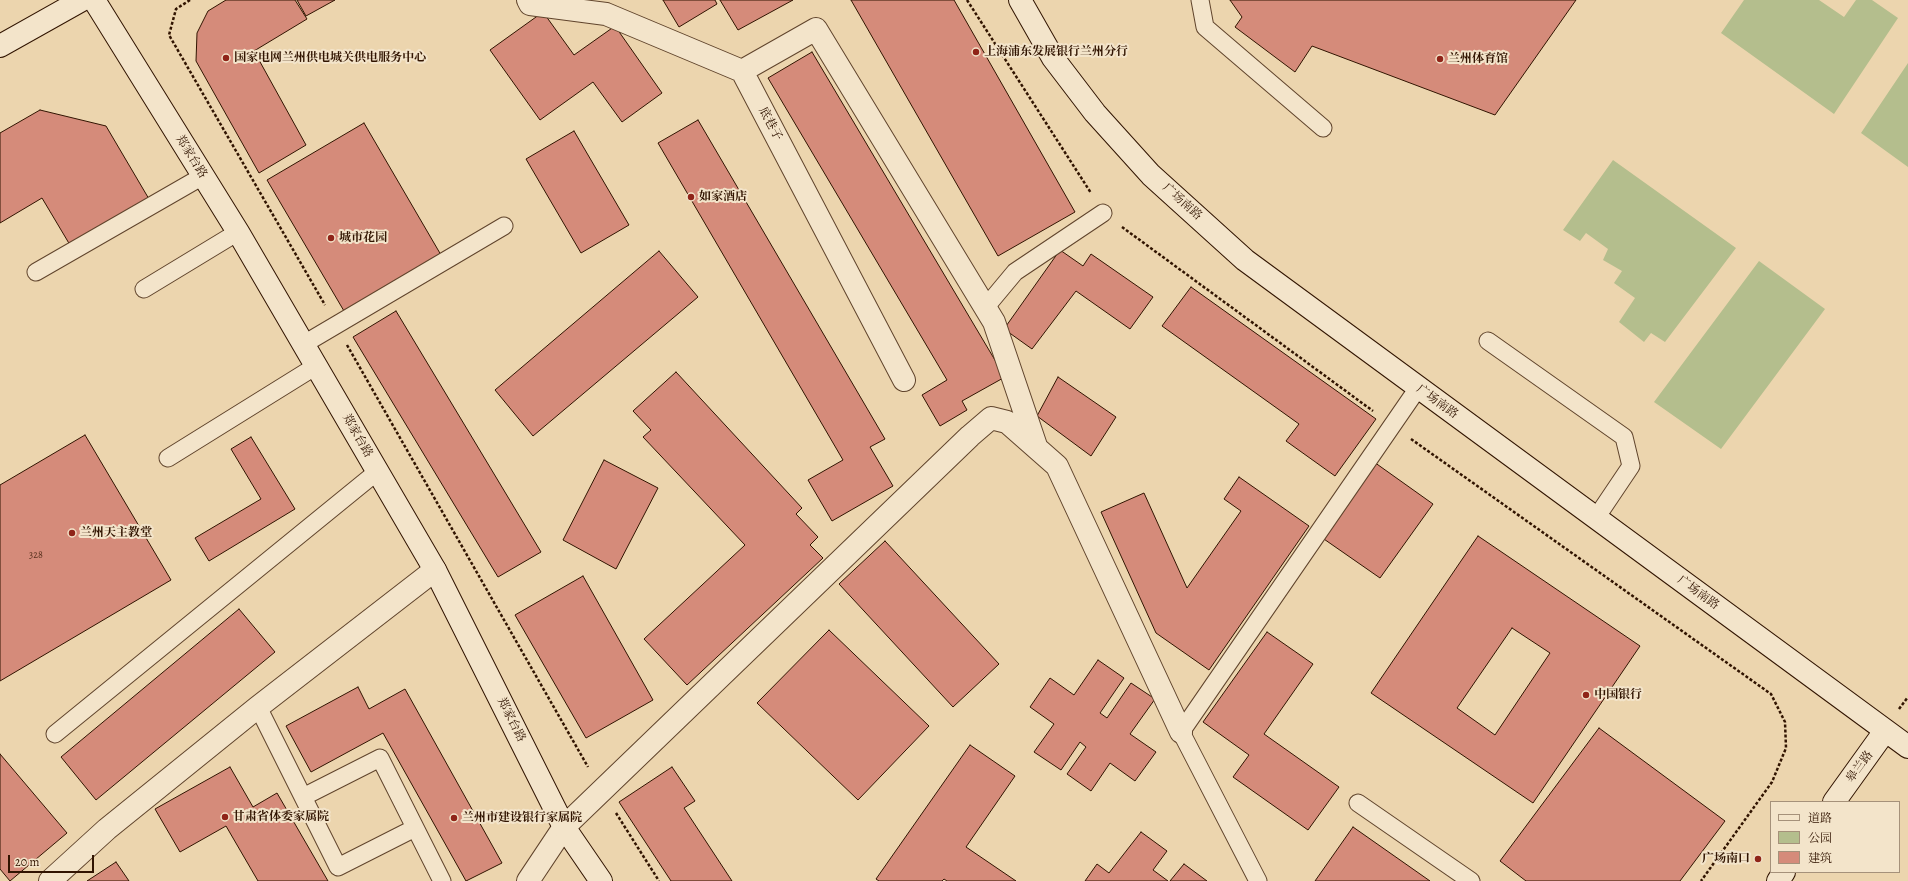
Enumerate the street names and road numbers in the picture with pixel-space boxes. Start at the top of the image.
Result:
street label: 底巷子 [755,105,785,143]
street label: 郑家台路 [172,133,210,181]
street label: 广场南路 [1159,181,1205,223]
street label: 广场南路 [1413,382,1461,422]
street label: 郑家台路 [339,412,375,460]
street label: 广场南路 [1674,573,1722,613]
street label: 郑家台路 [494,695,528,745]
street label: 皋兰路 [1844,748,1876,786]

